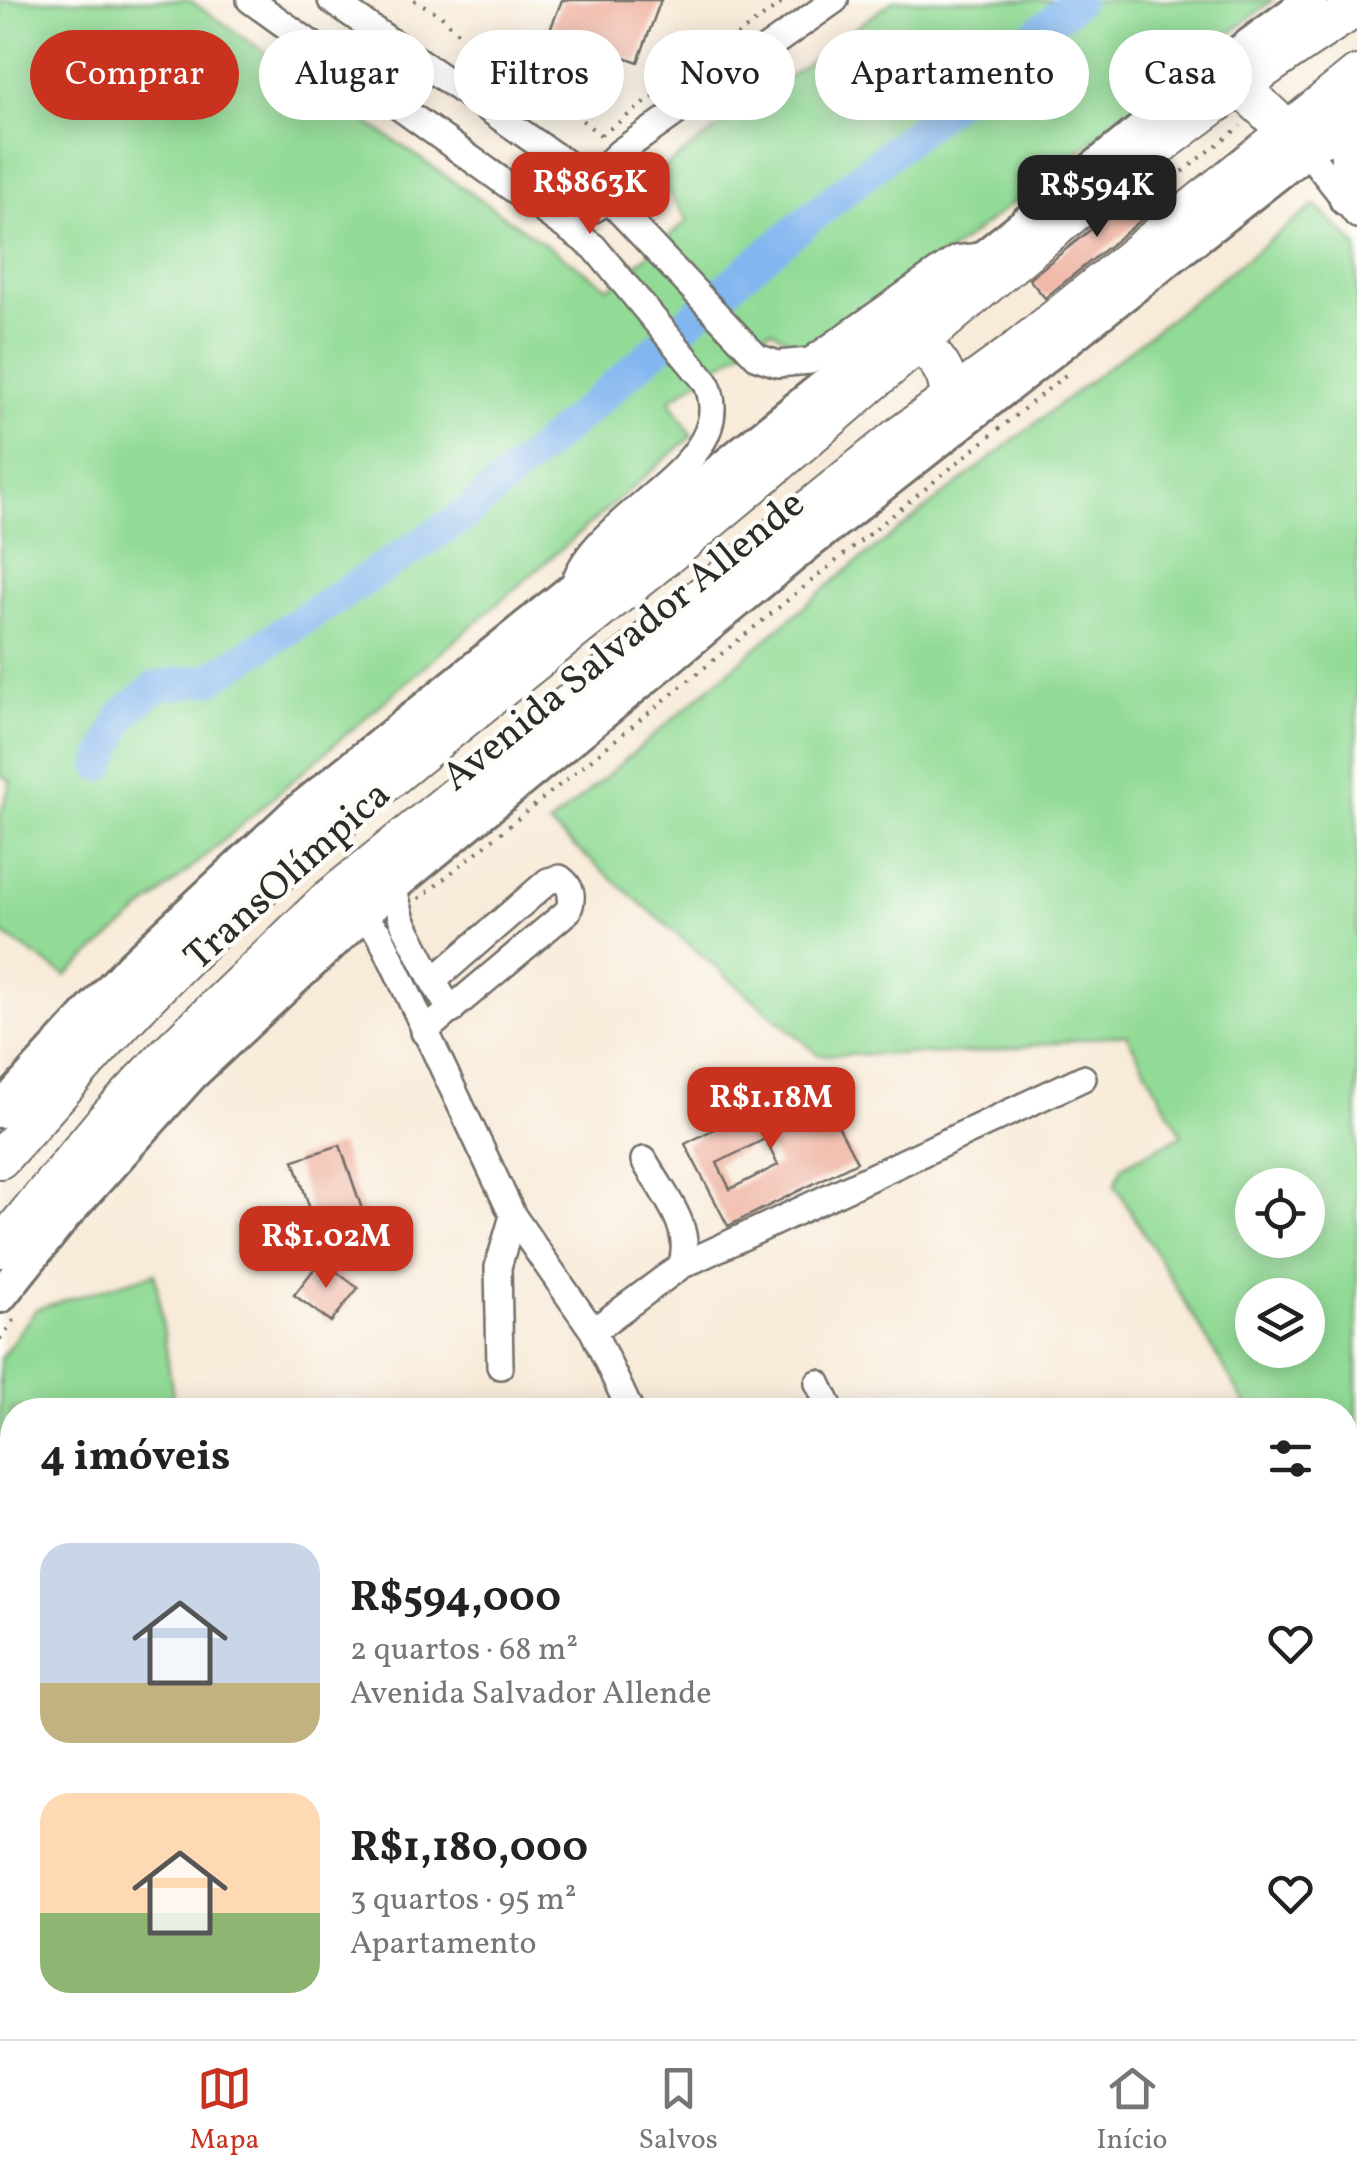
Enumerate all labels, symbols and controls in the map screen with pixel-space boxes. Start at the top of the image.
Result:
chip: Comprar [30,30,239,120]
chip: Alugar [259,30,434,120]
chip: Filtros [454,30,624,120]
chip: Novo [644,30,795,120]
chip: Apartamento [815,30,1089,120]
chip: Casa [1109,30,1252,120]
pin: R$863K [509,152,671,237]
pin: R$594K [1016,155,1178,240]
text: R$863K [533,162,647,206]
text: R$594K [1039,165,1155,209]
street label: Avenida Salvador Allende [431,478,818,806]
street label: TransOlímpica [173,769,404,985]
pin: R$1.18M [679,1067,863,1152]
text: R$1.18M [709,1077,833,1121]
map controls [1235,1168,1325,1368]
button: locate [1235,1168,1325,1258]
pin: R$1.02M [234,1206,418,1291]
text: R$1.02M [261,1216,391,1260]
button: layers [1235,1278,1325,1368]
text: 4 imóveis [40,1429,230,1488]
icon: filters [1263,1431,1318,1486]
text: R$594,000 [350,1570,561,1629]
icon: home [120,1583,240,1703]
icon: heart [1263,1616,1318,1671]
text: 2 quartos · 68 m² [350,1629,578,1673]
text: Avenida Salvador Allende [350,1673,712,1717]
text: R$1,180,000 [350,1820,588,1879]
icon: home [120,1833,240,1953]
icon: heart [1263,1866,1318,1921]
text: 3 quartos · 95 m² [350,1879,577,1923]
text: Apartamento [350,1923,537,1967]
tab: Mapa [189,2061,260,2160]
tab: Salvos [638,2061,718,2160]
tab: Início [1097,2061,1168,2160]

